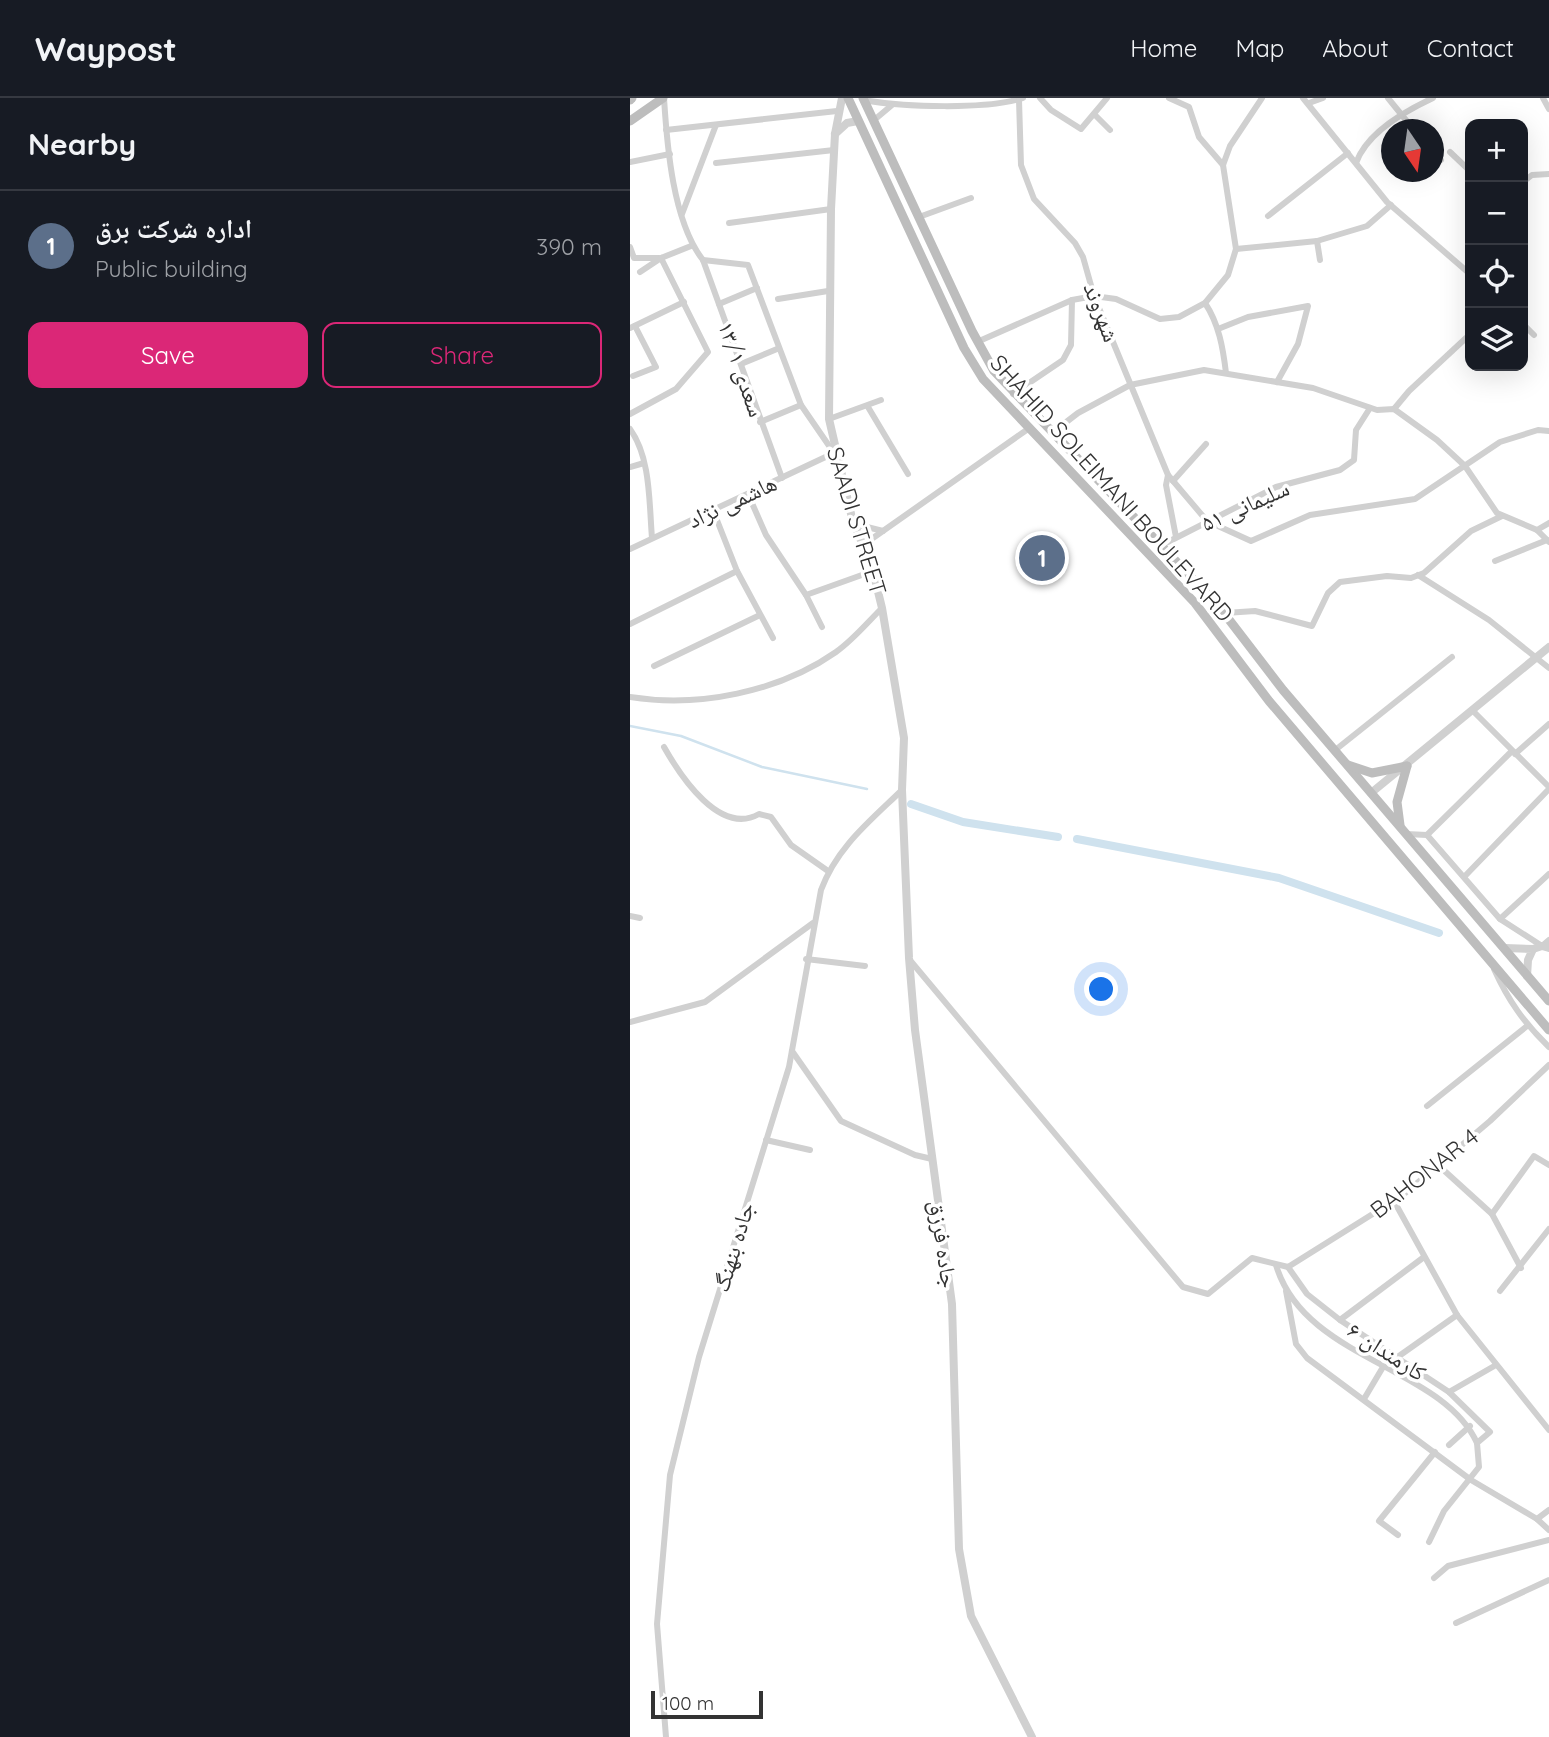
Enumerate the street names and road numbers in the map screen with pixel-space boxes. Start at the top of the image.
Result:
street label: شهروند [1077,278,1127,346]
street label: سعدی ۱۳/۱ [712,317,772,421]
street label: SHAHID SOLEIMANI BOULEVARD [984,348,1240,628]
street label: SAADI STREET [821,443,893,599]
street label: هاشمی نژاد [683,468,781,534]
street label: سلیمانی ۵۱ [1196,473,1294,537]
street label: BAHONAR 4 [1364,1122,1484,1224]
street label: جاده فرزق [923,1198,965,1290]
street label: جاده بنهنگ [706,1199,760,1295]
street label: کارمندان ۶ [1342,1315,1432,1387]

